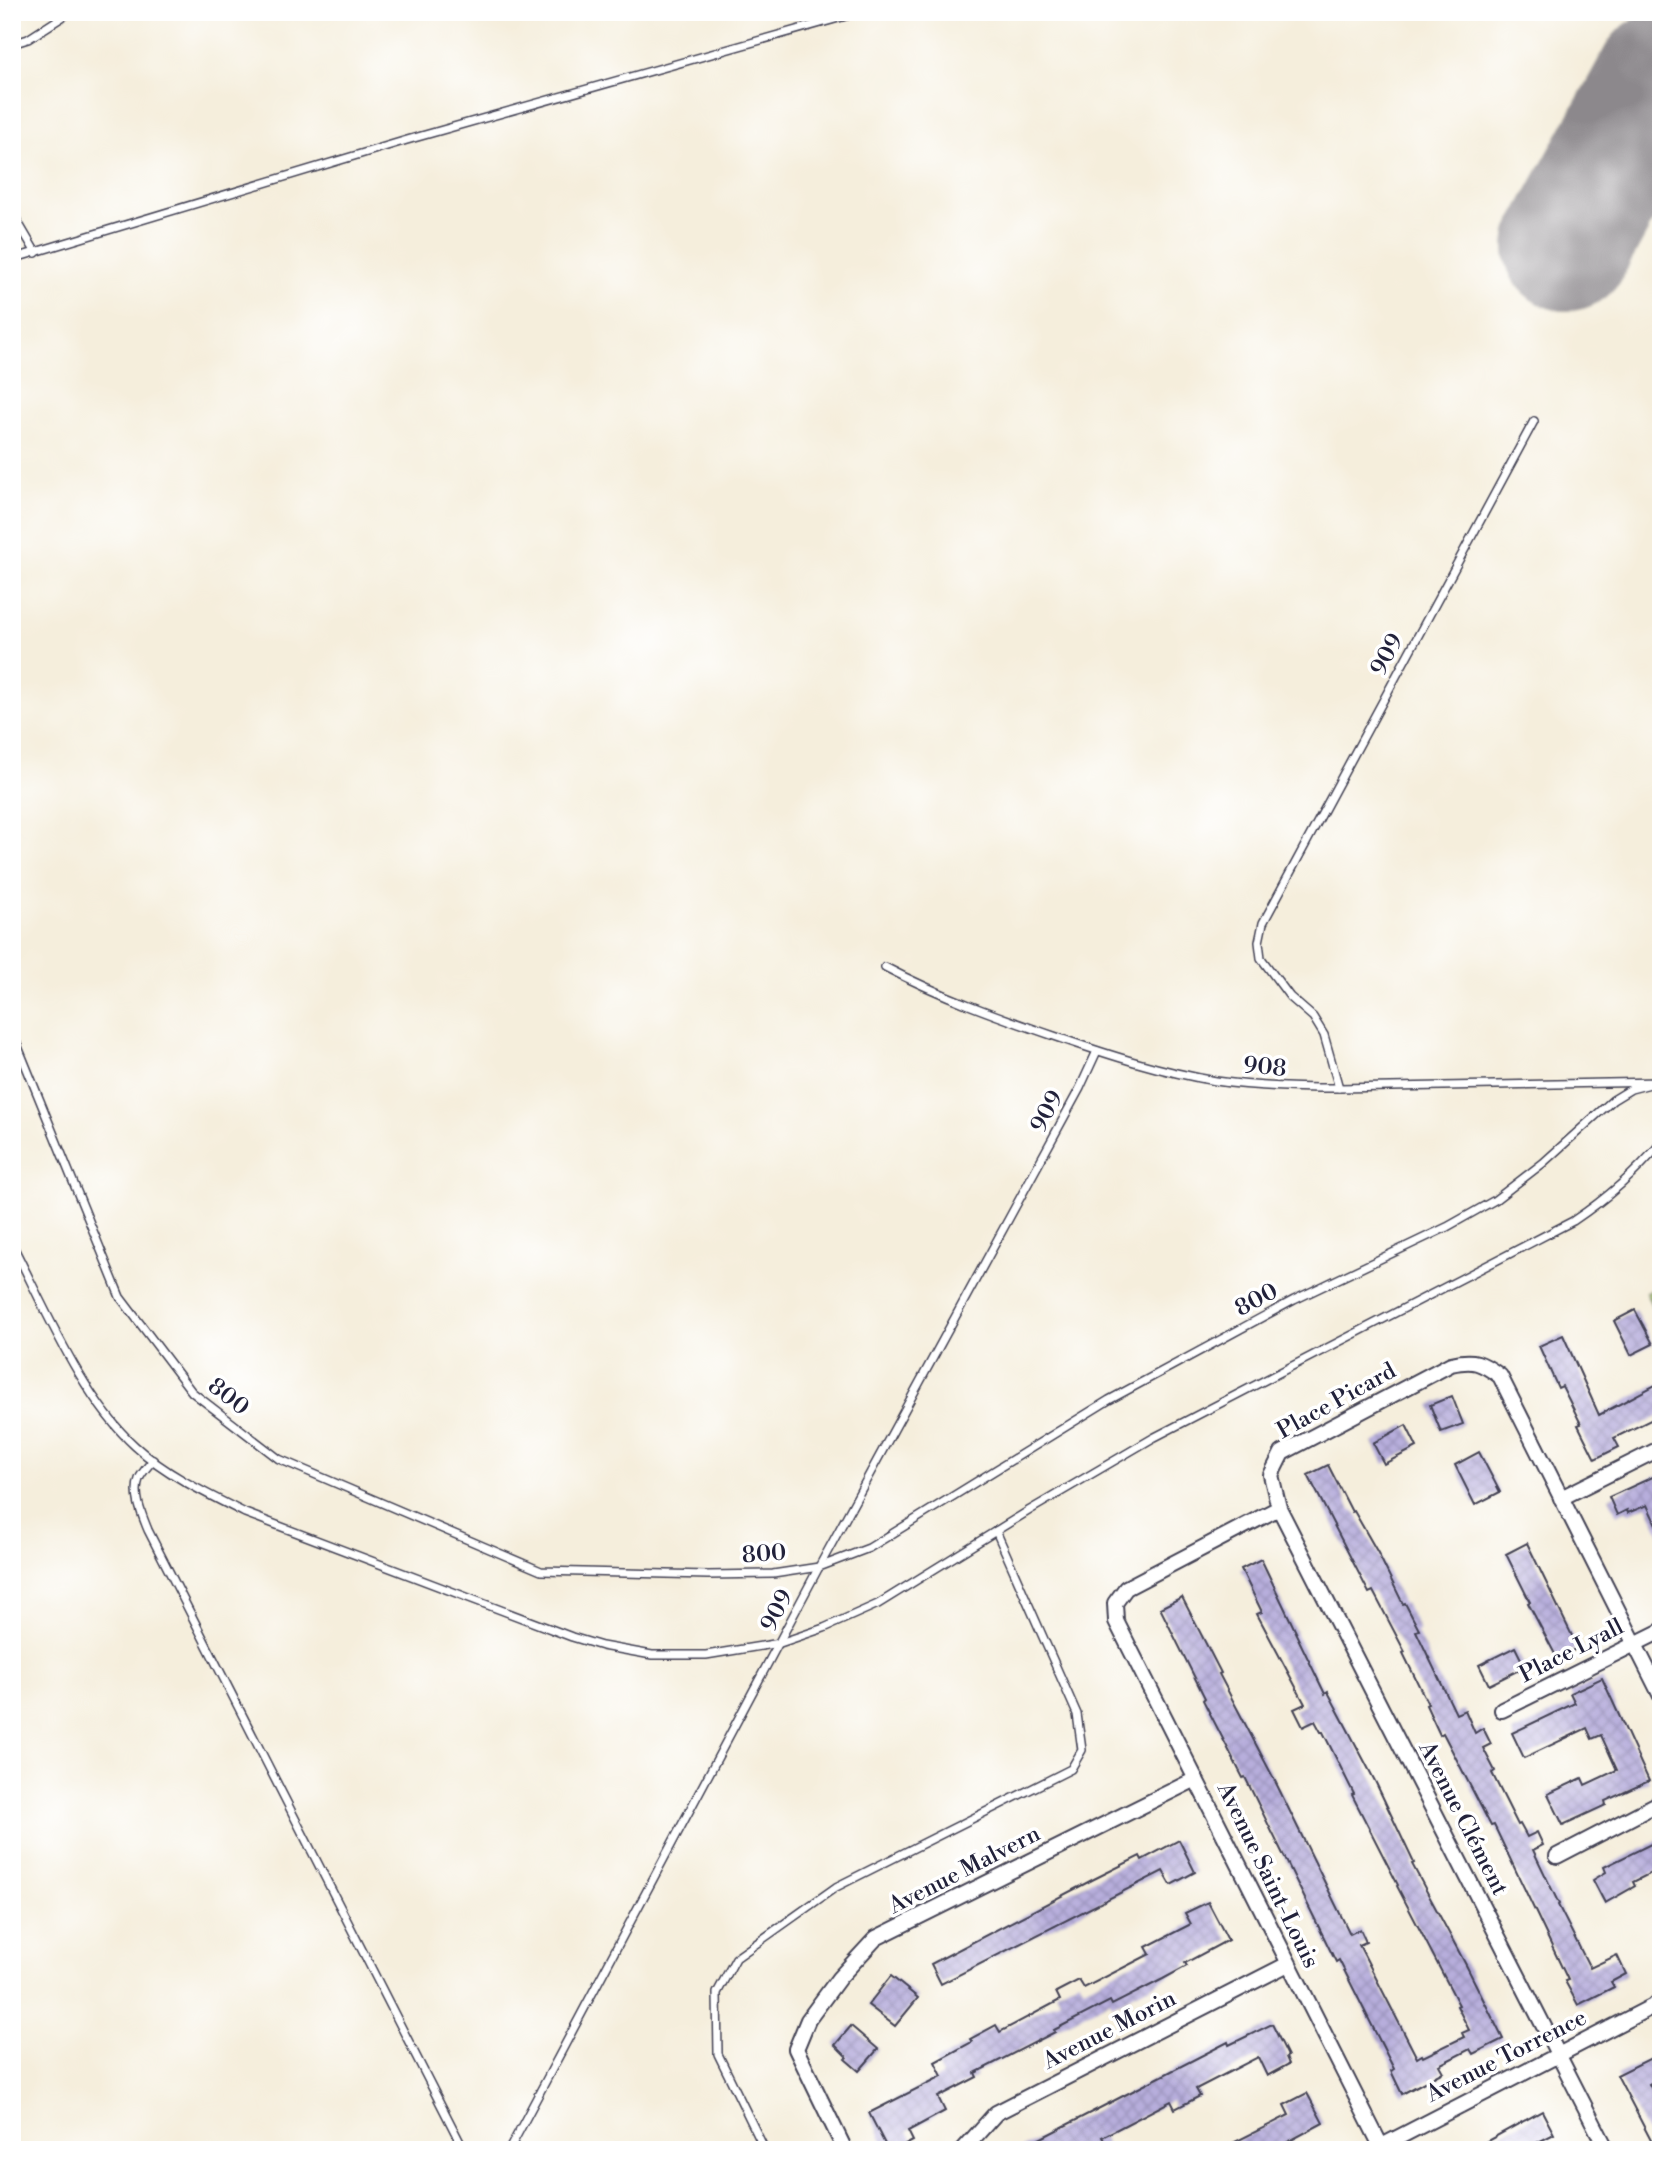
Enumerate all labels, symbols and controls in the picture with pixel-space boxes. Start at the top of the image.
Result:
street label: 909 [1364,629,1409,680]
street label: 908 [1242,1051,1288,1083]
street label: 909 [1024,1086,1069,1137]
street label: 800 [1230,1277,1283,1323]
street label: Place Picard [1272,1357,1401,1445]
street label: 800 [202,1372,255,1422]
street label: 800 [741,1538,787,1570]
street label: 909 [755,1585,799,1636]
street label: Place Lyall [1515,1613,1628,1689]
street label: Avenue Clément [1412,1736,1514,1900]
street label: Avenue Saint-Louis [1211,1777,1325,1973]
street label: Avenue Malvern [883,1820,1045,1921]
street label: Avenue Morin [1037,1984,1181,2076]
street label: Avenue Torrence [1421,2003,1591,2109]

